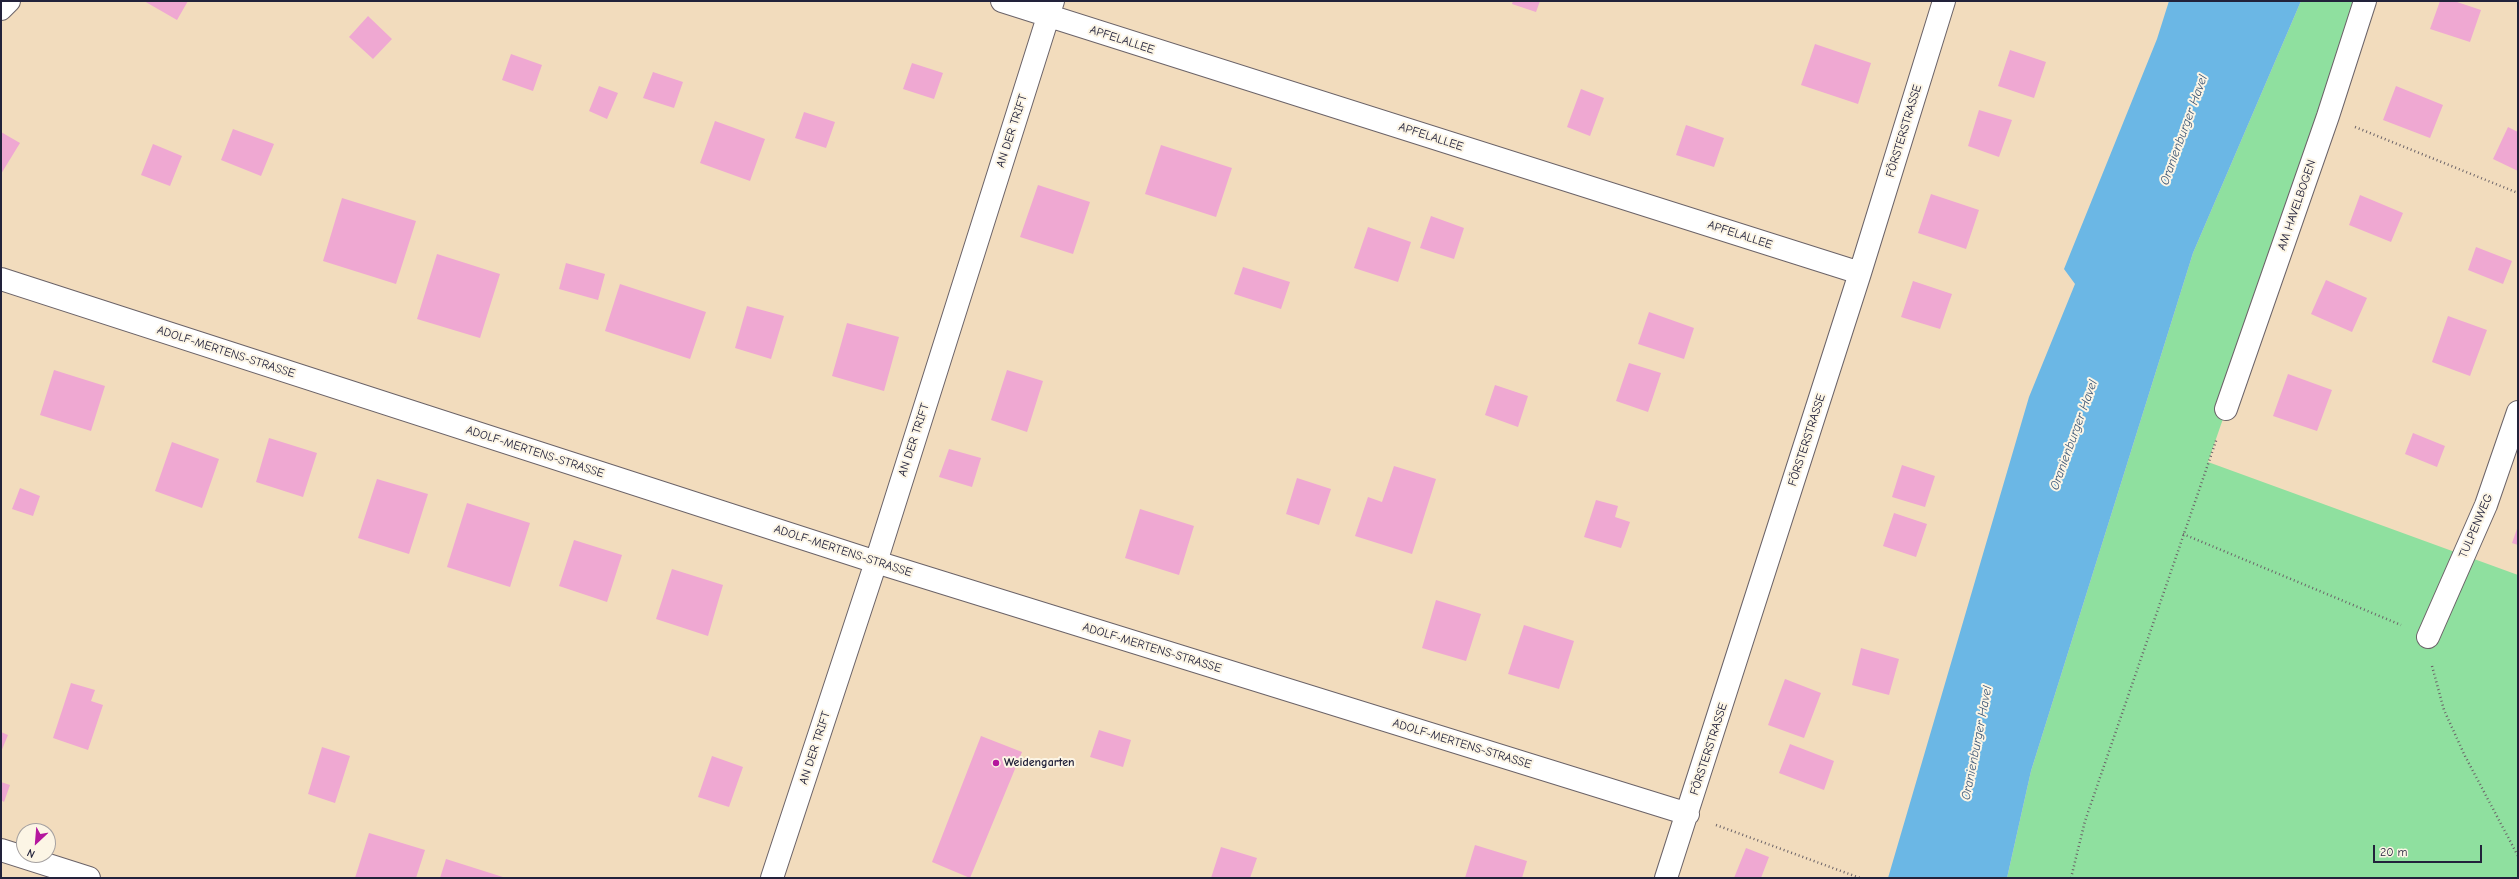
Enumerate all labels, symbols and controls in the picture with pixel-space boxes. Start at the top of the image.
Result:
street label: APFELALLEE [1088,23,1156,57]
water label: Oranienburger Havel [2157,73,2211,187]
street label: FÖRSTERSTRASSE [1883,83,1925,179]
street label: AN DER TRIFT [993,93,1031,169]
street label: APFELALLEE [1397,120,1465,154]
street label: AM HAVELBOGEN [2275,158,2319,252]
street label: APFELALLEE [1706,218,1774,252]
street label: ADOLF-MERTENS-STRASSE [155,323,297,381]
water label: Oranienburger Havel [2047,378,2101,492]
street label: FÖRSTERSTRASSE [1785,392,1829,488]
street label: AN DER TRIFT [895,402,933,478]
street label: ADOLF-MERTENS-STRASSE [464,423,606,481]
street label: TULPENWEG [2456,492,2496,560]
street label: ADOLF-MERTENS-STRASSE [772,522,914,580]
street label: ADOLF-MERTENS-STRASSE [1081,620,1223,676]
water label: Oranienburger Havel [1958,685,1996,801]
street label: FÖRSTERSTRASSE [1687,701,1731,797]
street label: AN DER TRIFT [796,710,834,786]
street label: ADOLF-MERTENS-STRASSE [1391,716,1533,772]
place label: Weidengarten [1004,756,1075,770]
marker: Weidengarten [991,758,1001,768]
north arrow [16,823,56,863]
scale bar [2375,837,2484,863]
text: 20 m [2380,845,2408,859]
text: N [25,846,37,861]

